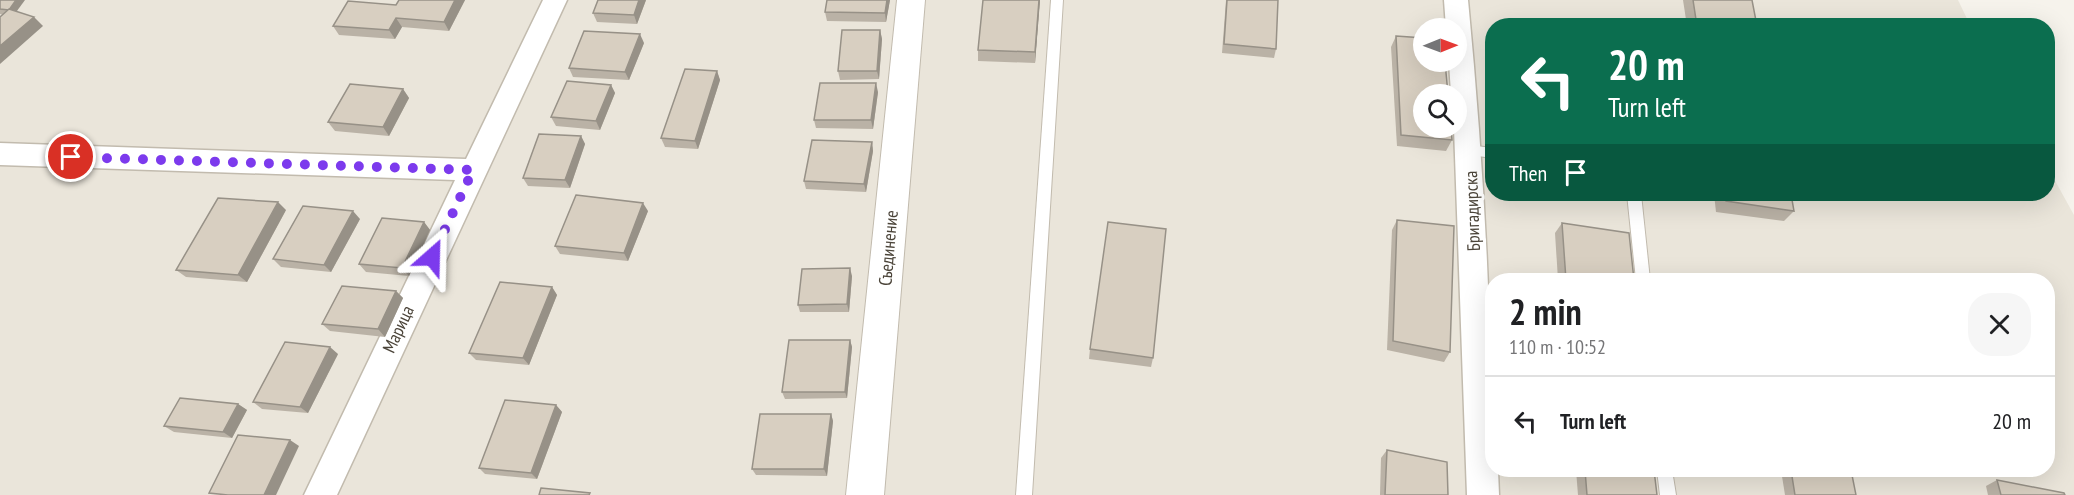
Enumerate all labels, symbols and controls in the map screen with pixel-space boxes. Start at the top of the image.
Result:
north arrow [1413,18,1467,72]
map controls [1413,18,1467,138]
text: 20 m [1608,37,1685,92]
icon: left [1509,42,1587,120]
button: search [1413,84,1467,138]
text: Turn left [1608,90,1686,124]
pin [45,131,96,182]
icon: arrive [54,140,87,173]
icon: arrive [1559,156,1592,189]
text: Then [1509,159,1547,187]
street label: Бригадирска [1459,170,1485,252]
street label: Съединение [873,209,903,287]
position arrow [400,225,464,289]
text: 2 min [1509,288,1582,335]
button: close [1968,293,2031,356]
street label: Марица [377,302,419,356]
text: 110 m · 10:52 [1509,334,1606,360]
icon: left [1509,405,1542,438]
text: Turn left [1560,407,1626,435]
text: 20 m [1992,407,2031,435]

